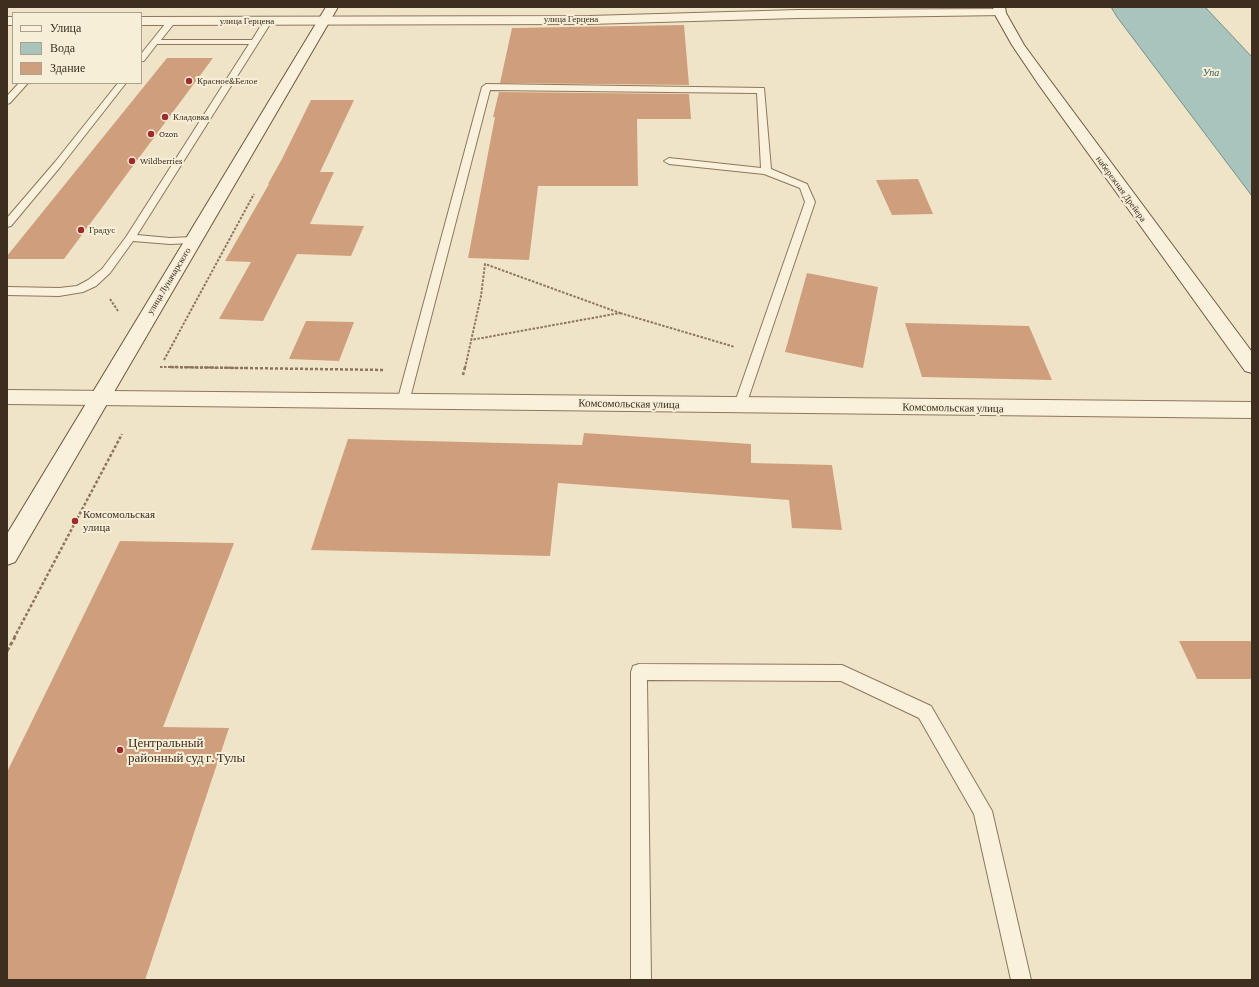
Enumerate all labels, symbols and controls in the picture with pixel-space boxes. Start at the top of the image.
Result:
legend [12,12,142,84]
street label: улица Герцена [544,14,598,24]
street label: улица Герцена [220,16,274,26]
text: Улица [50,21,81,35]
text: Вода [50,41,75,55]
text: Здание [50,61,85,75]
water label: Упа [1203,67,1219,79]
marker: Красное&Белое [184,76,194,86]
place label: Красное&Белое [197,76,257,86]
marker: Кладовка [160,112,170,122]
place label: Кладовка [173,112,209,122]
marker: Ozon [146,129,156,139]
place label: Ozon [159,129,178,139]
street label: набережная Дрейера [1094,154,1148,224]
marker: Wildberries [127,156,137,166]
place label: Wildberries [140,156,182,166]
marker: Градус [76,225,86,235]
place label: Градус [89,225,115,235]
street label: улица Луначарского [145,246,193,316]
street label: Комсомольская улица [578,397,680,411]
street label: Комсомольская улица [902,401,1004,415]
place label: Комсомольская улица [83,508,155,534]
marker: Комсомольская улица [70,516,80,526]
place label: Центральный районный суд г. Тулы [128,735,245,766]
marker: Центральный районный суд г. Тулы [115,745,125,755]

